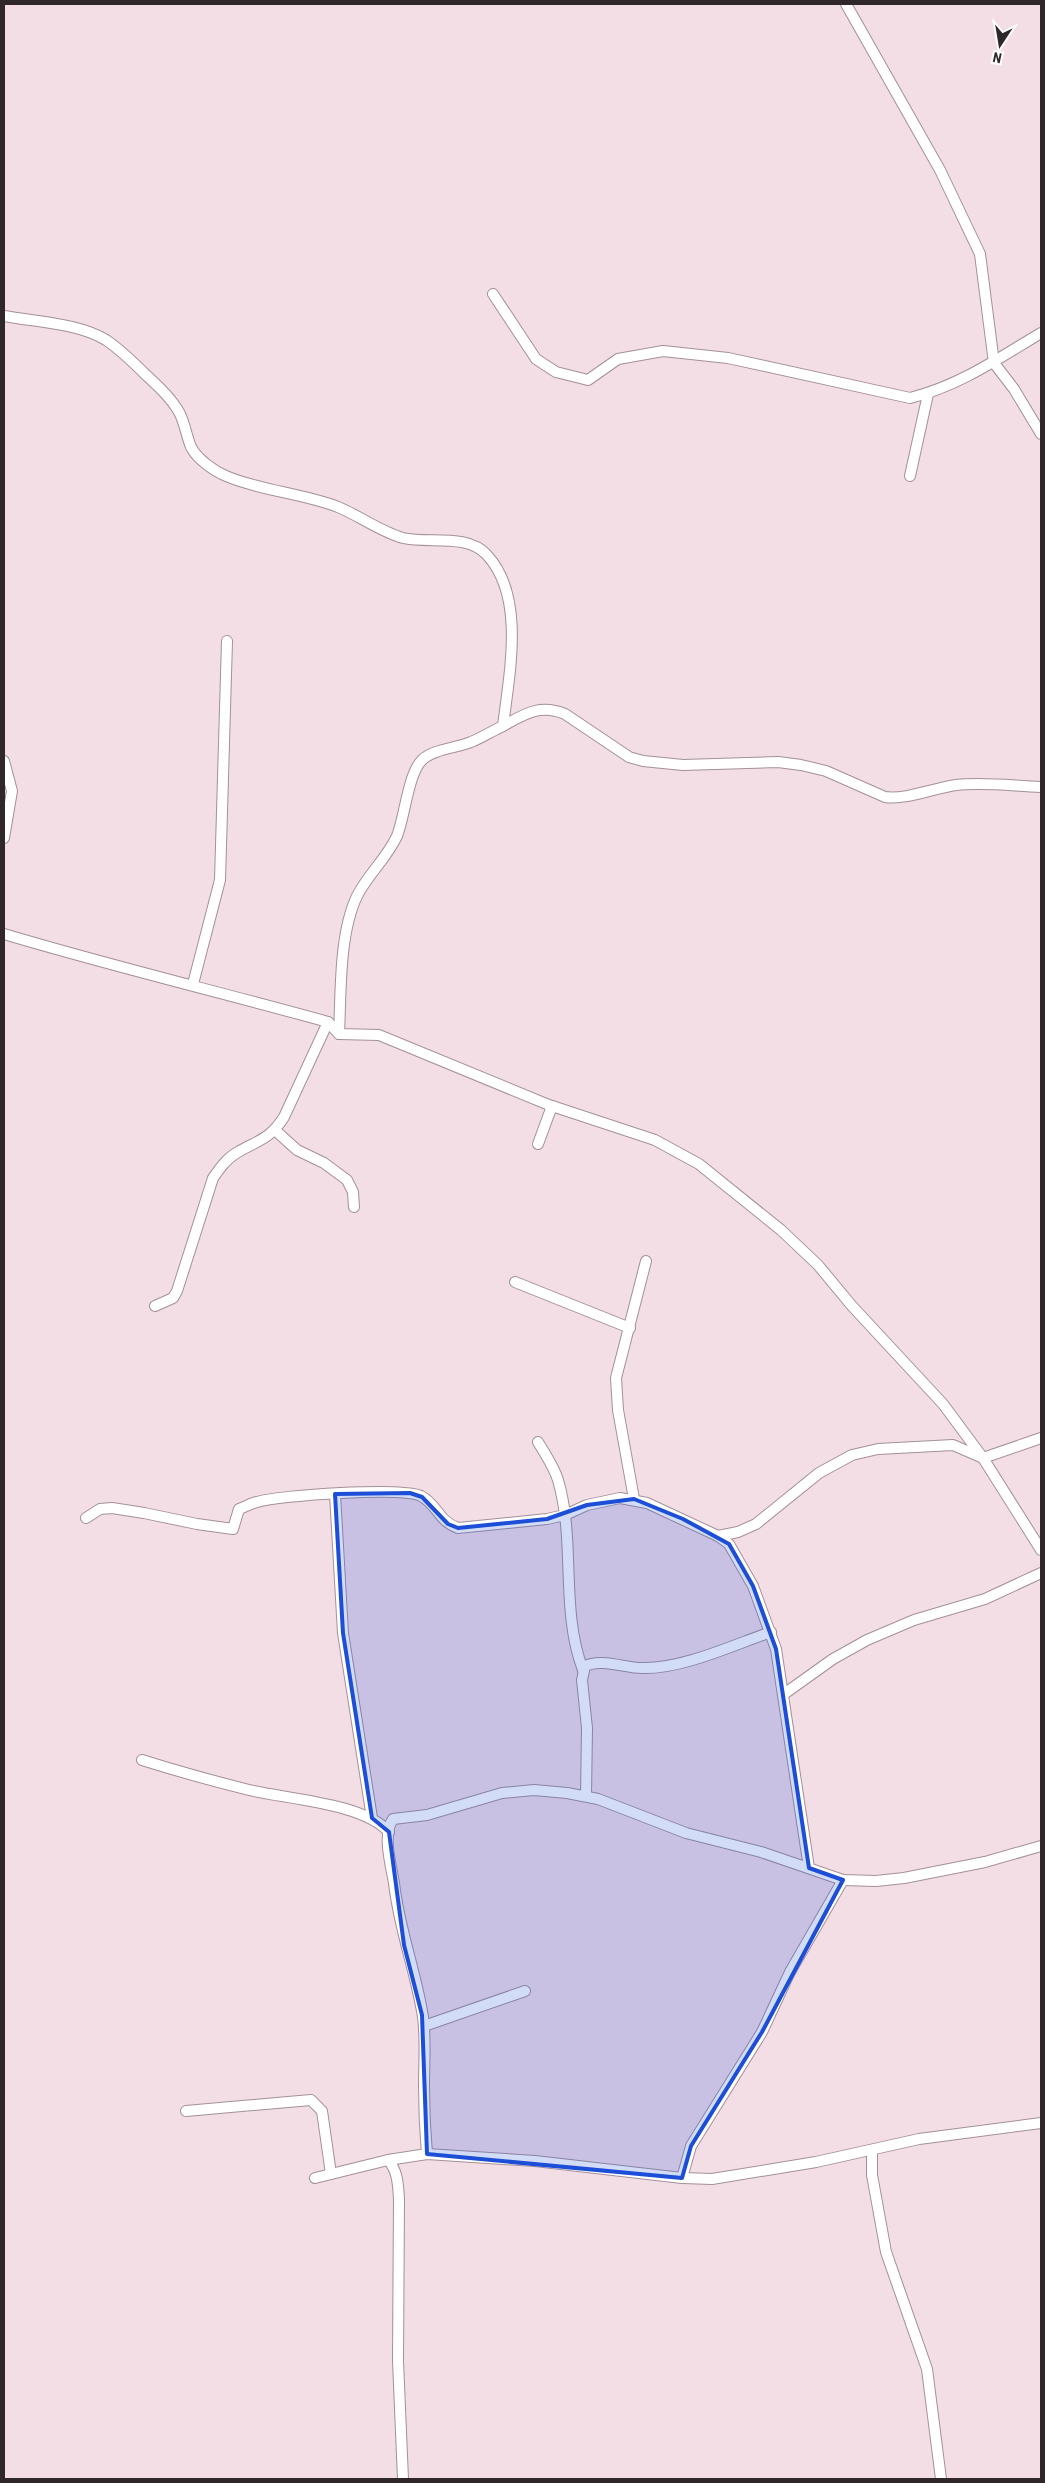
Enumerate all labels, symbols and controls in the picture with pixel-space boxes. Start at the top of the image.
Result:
north arrow [975,20,1025,70]
text: N [991,49,1003,66]

